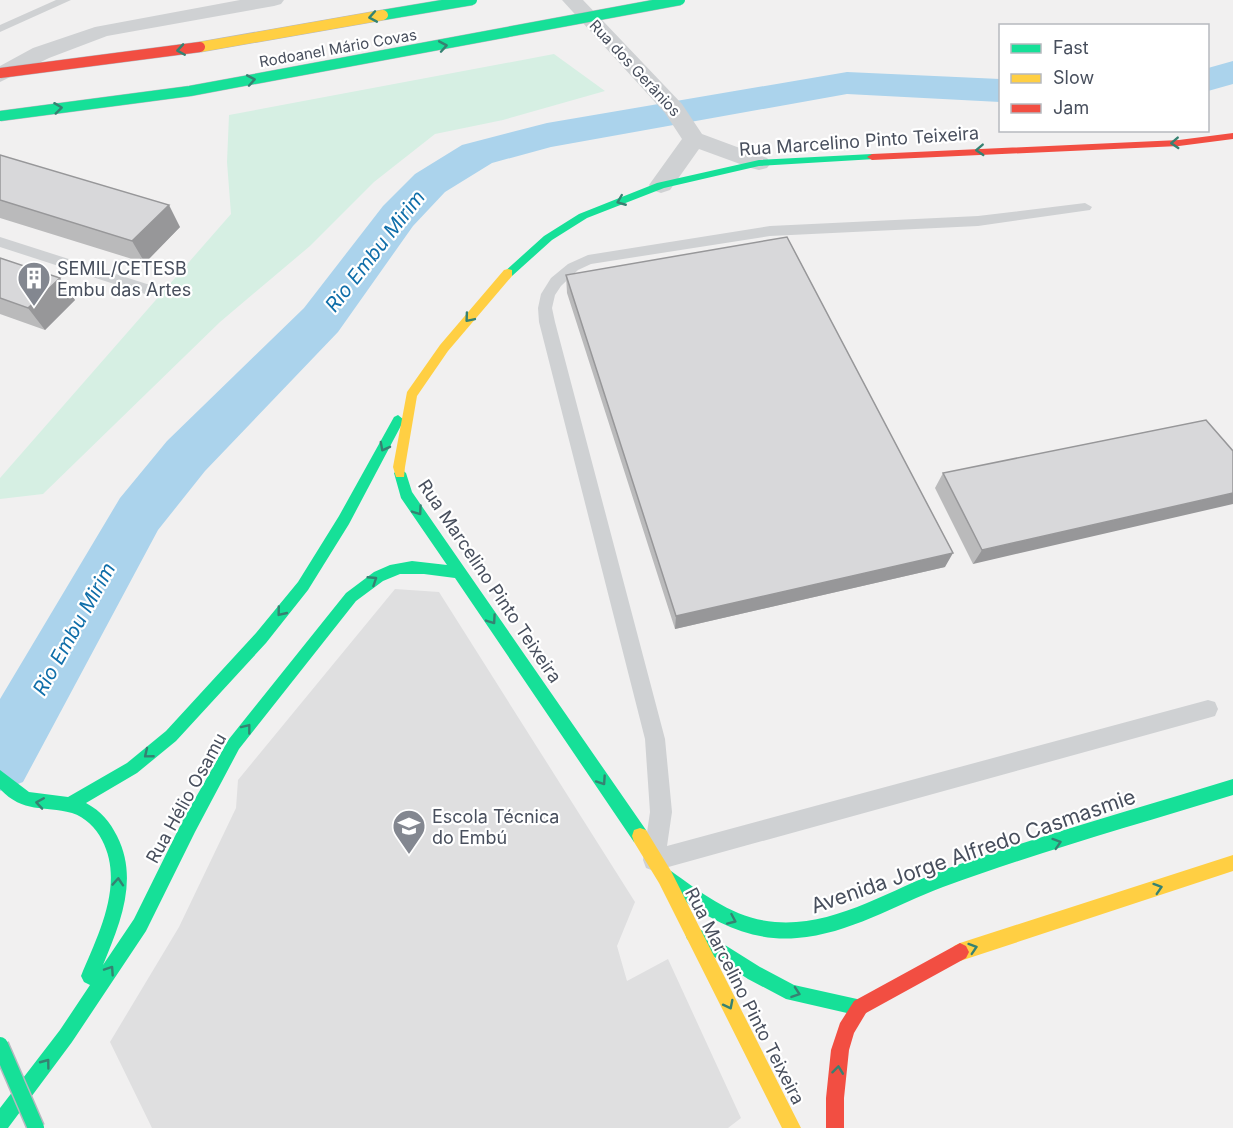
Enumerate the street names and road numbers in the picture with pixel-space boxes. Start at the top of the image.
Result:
street label: Rua dos Gerânios [585,16,685,120]
street label: Rodoanel Mário Covas [258,25,418,71]
street label: Rua Marcelino Pinto Teixeira [738,122,980,160]
street label: Rua Marcelino Pinto Teixeira [414,475,566,687]
street label: Rua Hélio Osamu [142,729,230,867]
street label: Avenida Jorge Alfredo Casmasmie [807,784,1139,918]
street label: Rua Marcelino Pinto Teixeira [681,884,809,1108]

